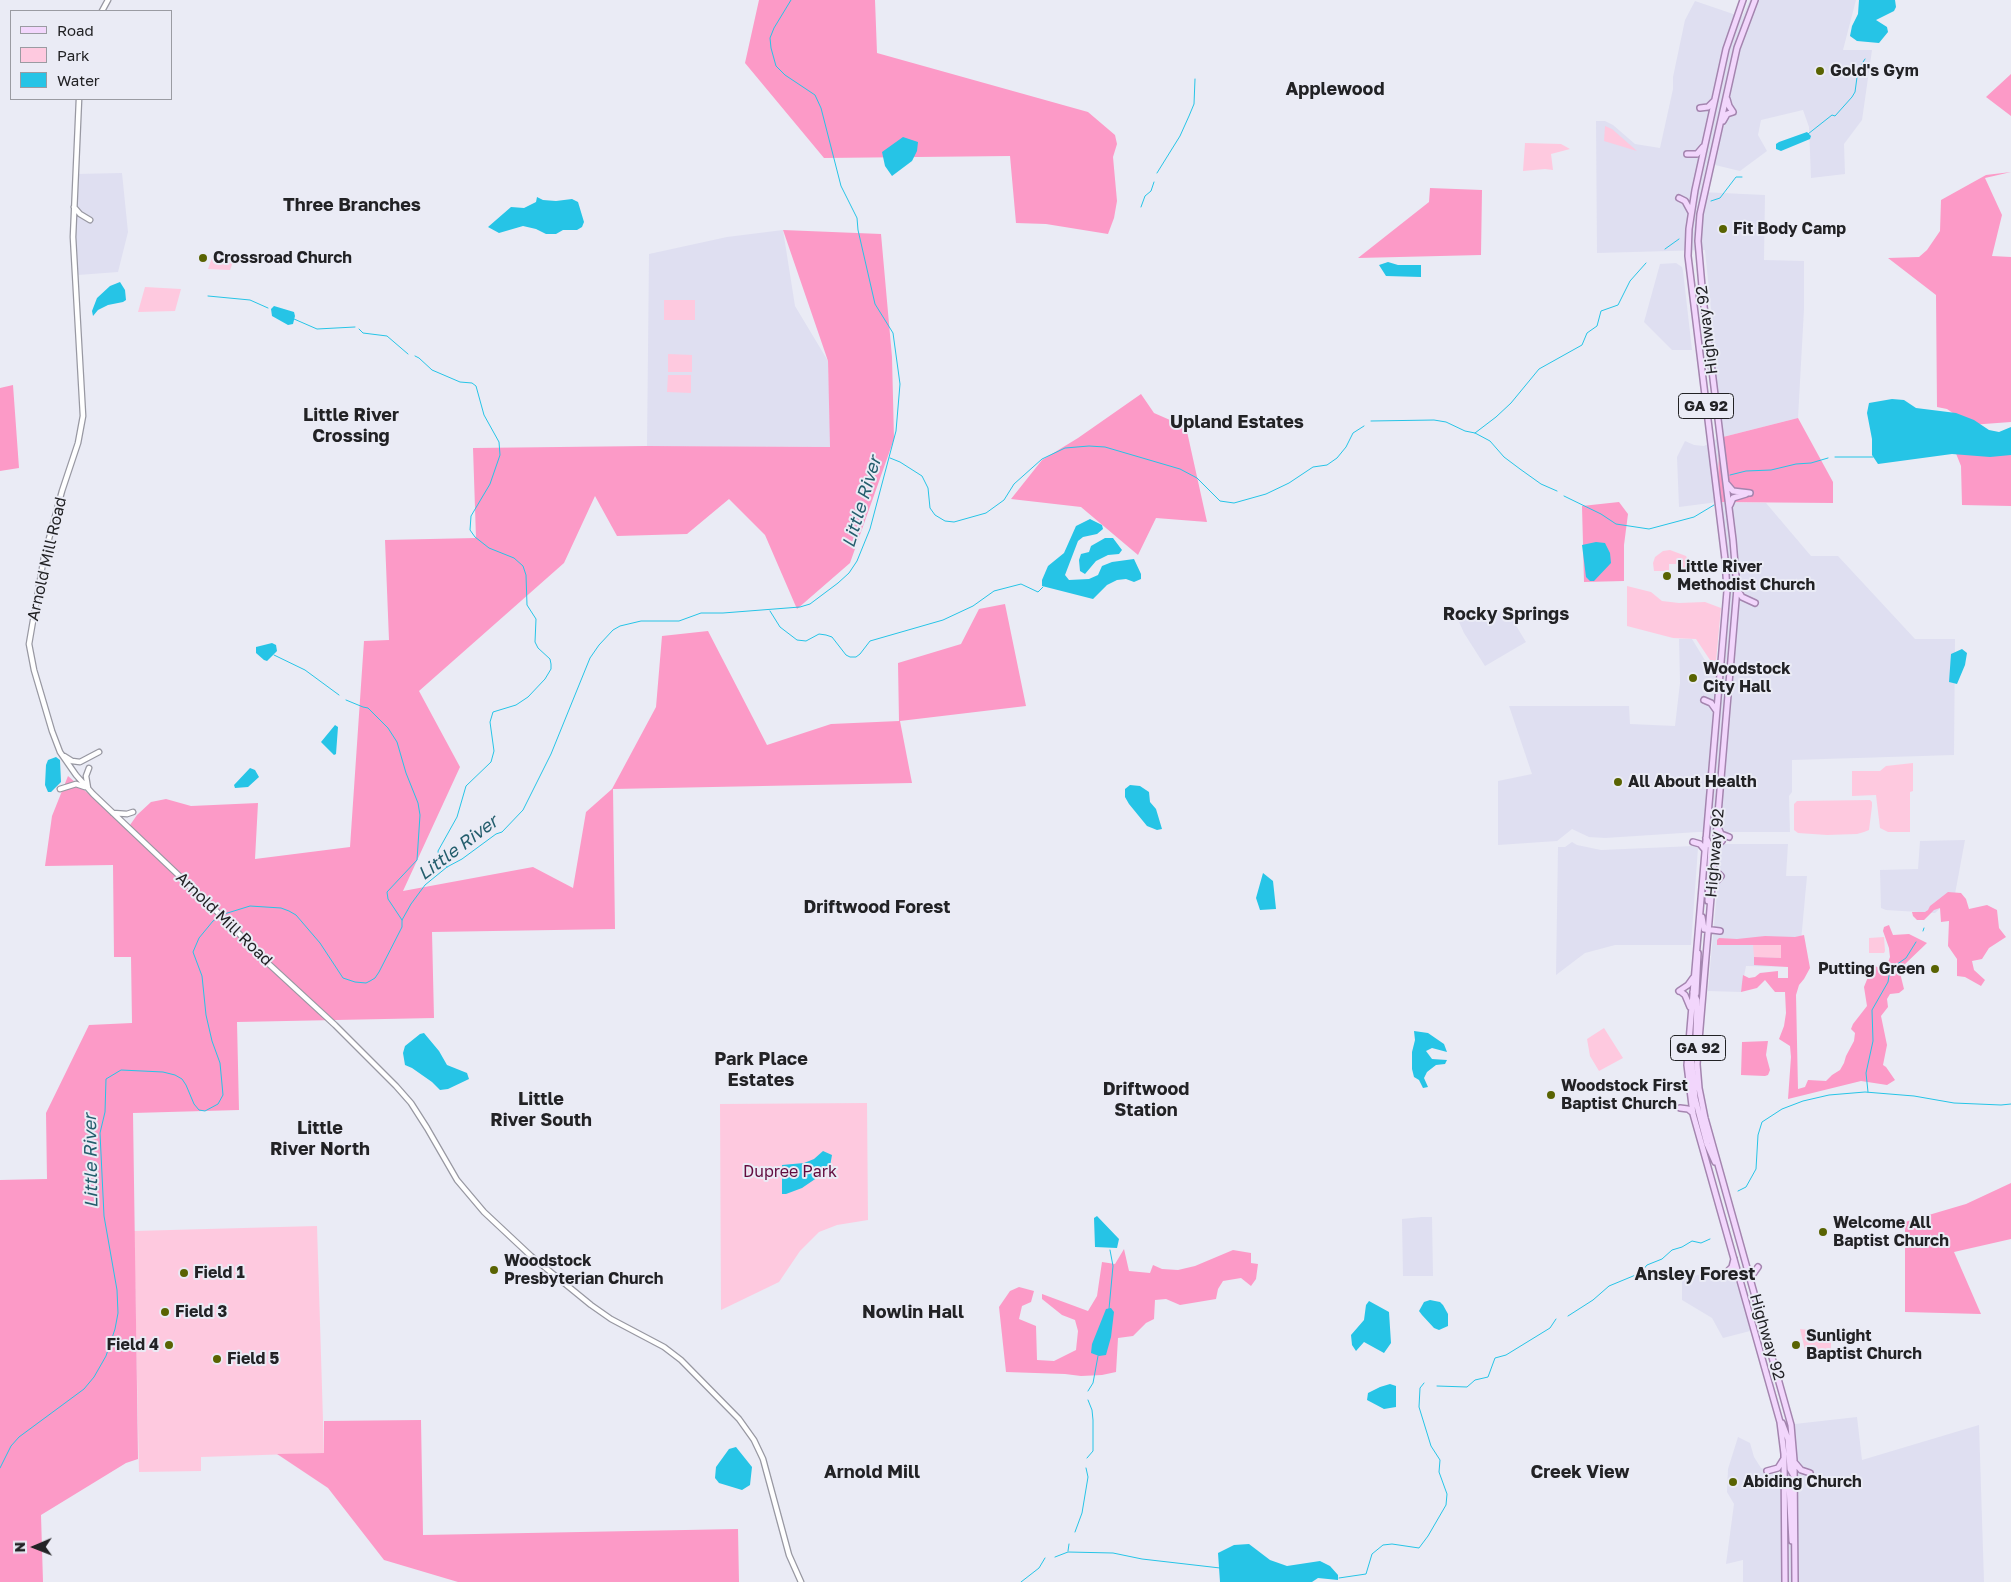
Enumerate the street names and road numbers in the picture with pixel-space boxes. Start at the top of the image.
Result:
street label: Highway 92 [1692,285,1722,375]
road number: GA 92 [1678,394,1734,418]
street label: Arnold Mill Road [23,495,71,623]
street label: Highway 92 [1702,808,1728,898]
street label: Arnold Mill Road [172,868,276,970]
road number: GA 92 [1670,1036,1726,1060]
street label: Highway 92 [1745,1291,1789,1383]

